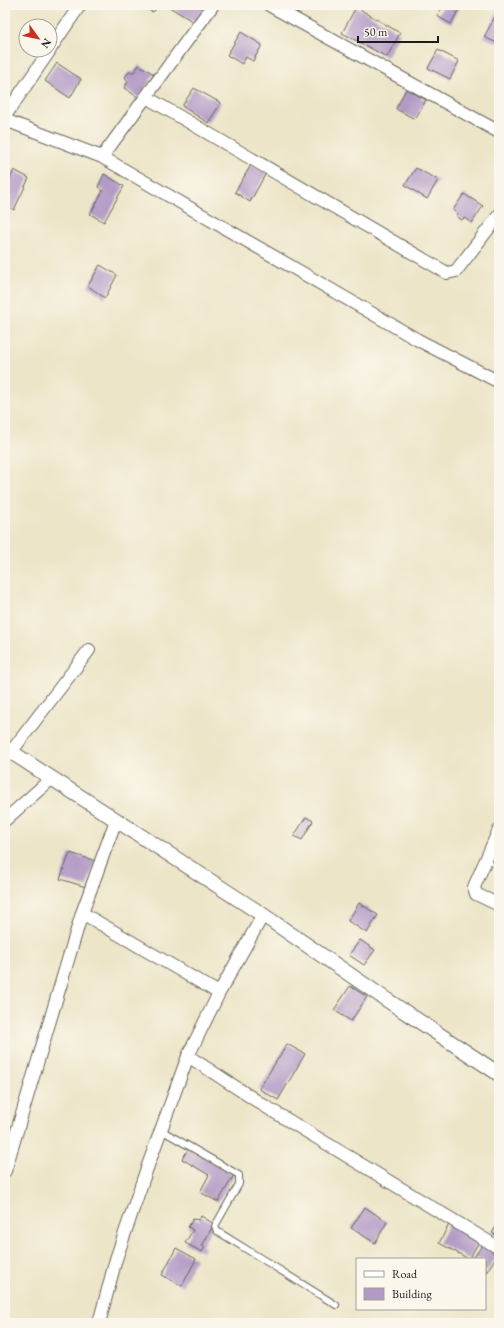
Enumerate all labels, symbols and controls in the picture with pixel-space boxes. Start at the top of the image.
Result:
north arrow [18,18,58,58]
scale bar [358,18,438,44]
text: 50 m [364,24,388,40]
text: N [38,36,55,51]
legend [356,1258,486,1310]
text: Road [392,1266,418,1282]
text: Building [392,1286,433,1302]

